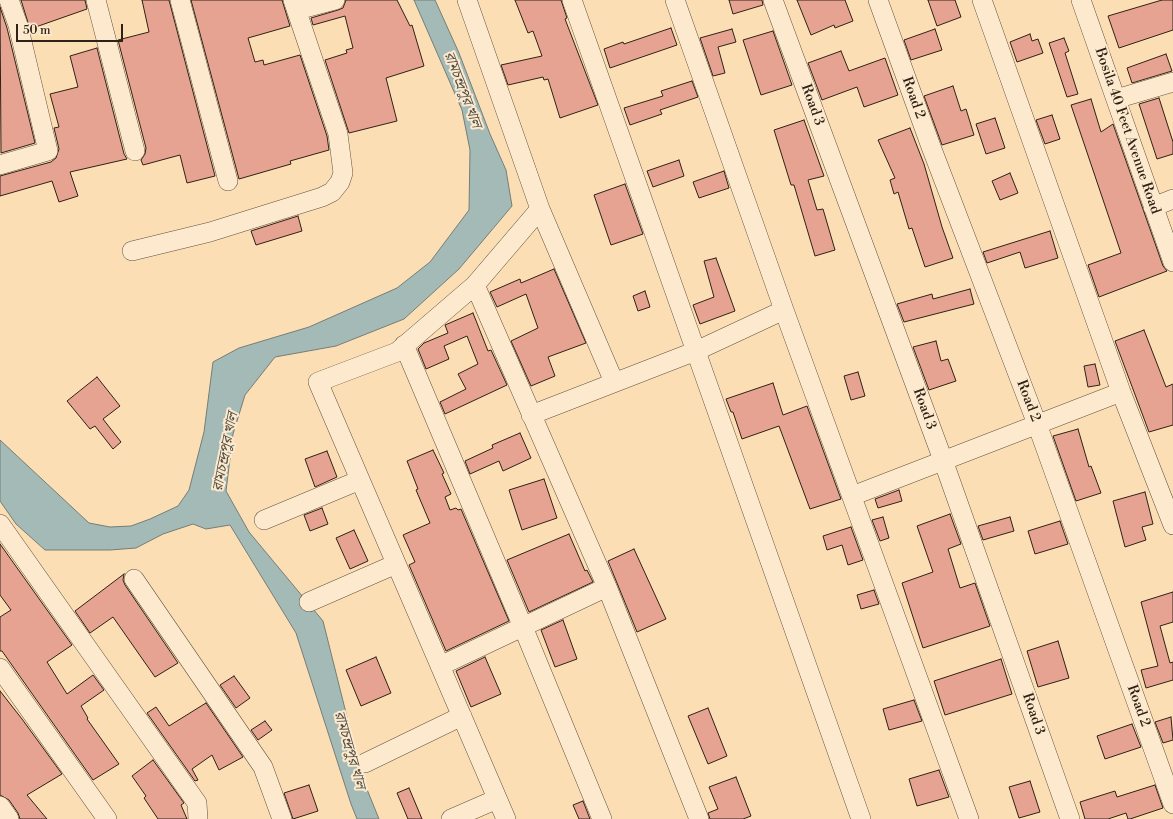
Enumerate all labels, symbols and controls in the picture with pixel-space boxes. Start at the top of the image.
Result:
scale bar [18,16,125,42]
text: 50 m [23,23,51,38]
street label: Bosila 40 Feet Avenue Road [1091,46,1163,216]
water label: রামচন্দ্রপুর খাল [439,49,485,131]
street label: Road 2 [898,75,928,121]
street label: Road 3 [797,82,827,128]
street label: Road 2 [1012,378,1044,424]
street label: Road 3 [909,386,939,432]
water label: রামচন্দ্রপুর খাল [210,411,242,493]
street label: Road 2 [1123,683,1153,729]
street label: Road 3 [1018,691,1048,737]
water label: রামচন্দ্রপুর খাল [329,709,369,791]

